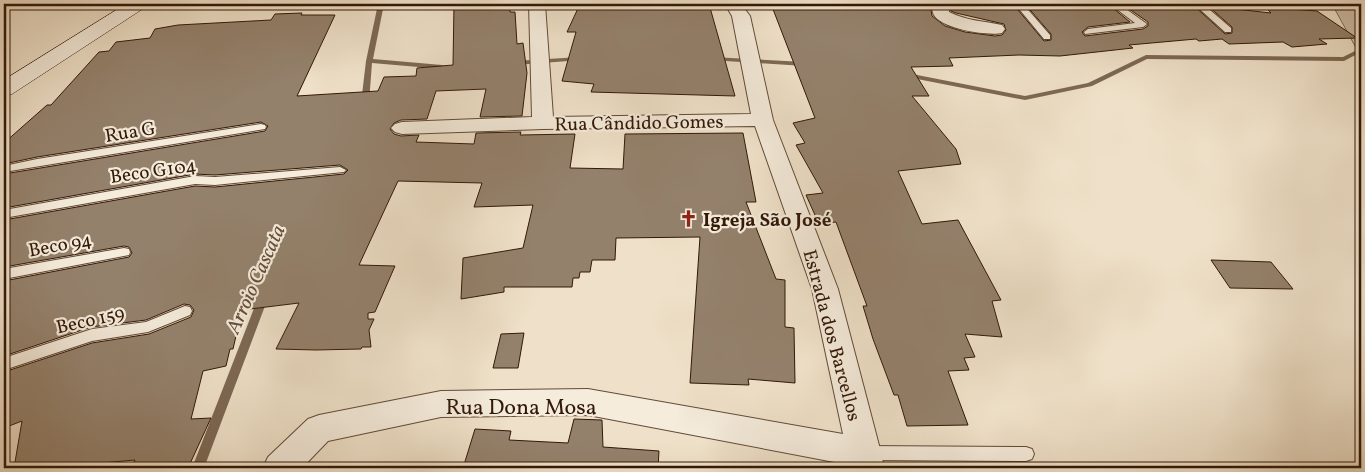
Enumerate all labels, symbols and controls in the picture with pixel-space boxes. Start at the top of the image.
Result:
street label: Rua Cândido Gomes [554,110,724,138]
street label: Rua G [103,116,157,150]
street label: Beco G104 [108,153,198,191]
place label: Igreja São José [703,208,832,234]
church icon: Igreja São José [679,209,699,229]
water label: Arroio Cascata [220,221,293,340]
street label: Beco 94 [27,228,94,264]
street label: Estrada dos Barcellos [796,247,866,424]
street label: Beco 159 [54,300,127,341]
street label: Rua Dona Mosa [445,393,597,424]

